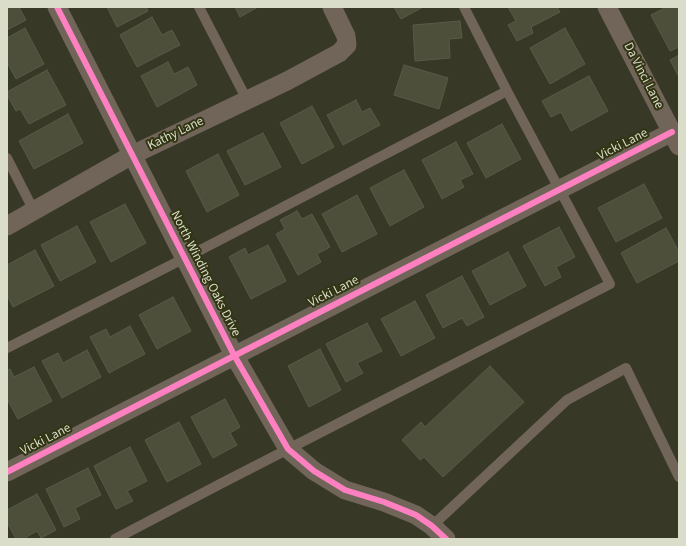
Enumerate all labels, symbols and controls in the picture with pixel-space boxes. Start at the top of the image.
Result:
street label: Da Vinci Lane [620,40,666,112]
street label: Kathy Lane [145,114,207,154]
street label: Vicki Lane [595,126,651,164]
street label: North Winding Oaks Drive [166,208,244,340]
street label: Vicki Lane [306,273,362,311]
street label: Vicki Lane [18,421,74,459]

